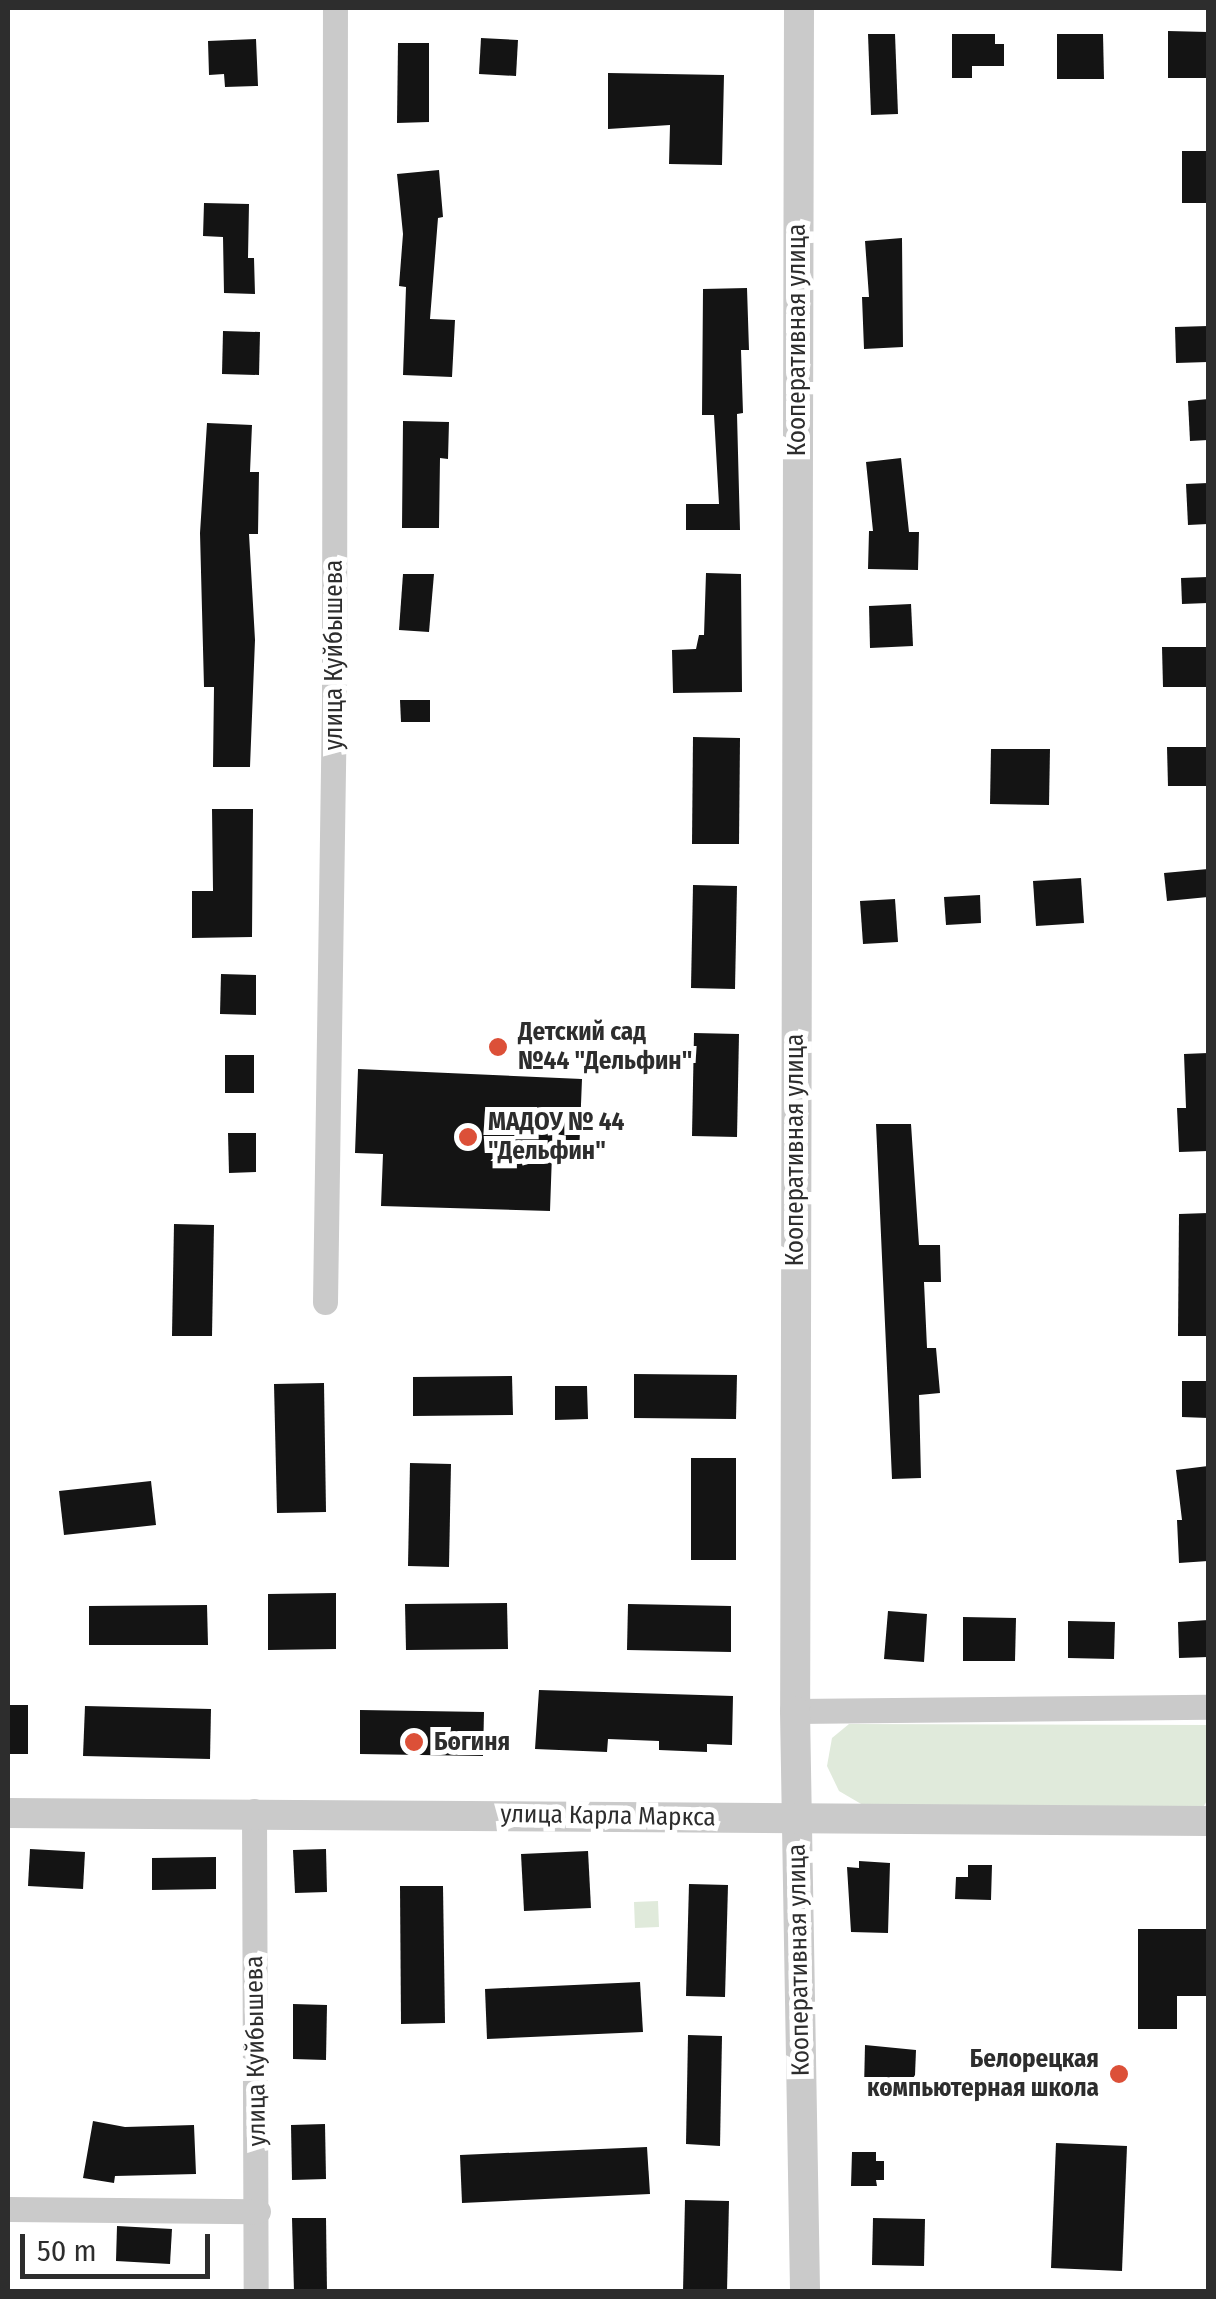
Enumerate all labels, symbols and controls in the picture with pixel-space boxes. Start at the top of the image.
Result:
street label: Кооперативная улица [782,224,812,456]
street label: улица Куйбышева [319,560,349,750]
place label: Детский сад №44 "Дельфин" [518,1018,692,1077]
street label: Кооперативная улица [780,1034,810,1266]
marker: Детский сад №44 "Дельфин" [487,1036,509,1058]
place label: МАДОУ № 44 "Дельфин" [488,1108,624,1167]
marker: МАДОУ № 44 "Дельфин" [457,1126,479,1148]
place label: Богиня [434,1727,510,1757]
marker: Богиня [403,1731,425,1753]
street label: улица Карла Маркса [500,1799,716,1833]
street label: Кооперативная улица [782,1844,816,2076]
street label: улица Куйбышева [239,1955,273,2147]
place label: Белорецкая компьютерная школа [867,2045,1099,2104]
marker: Белорецкая компьютерная школа [1108,2063,1130,2085]
scale bar [25,2214,215,2276]
text: 50 m [37,2233,97,2269]

